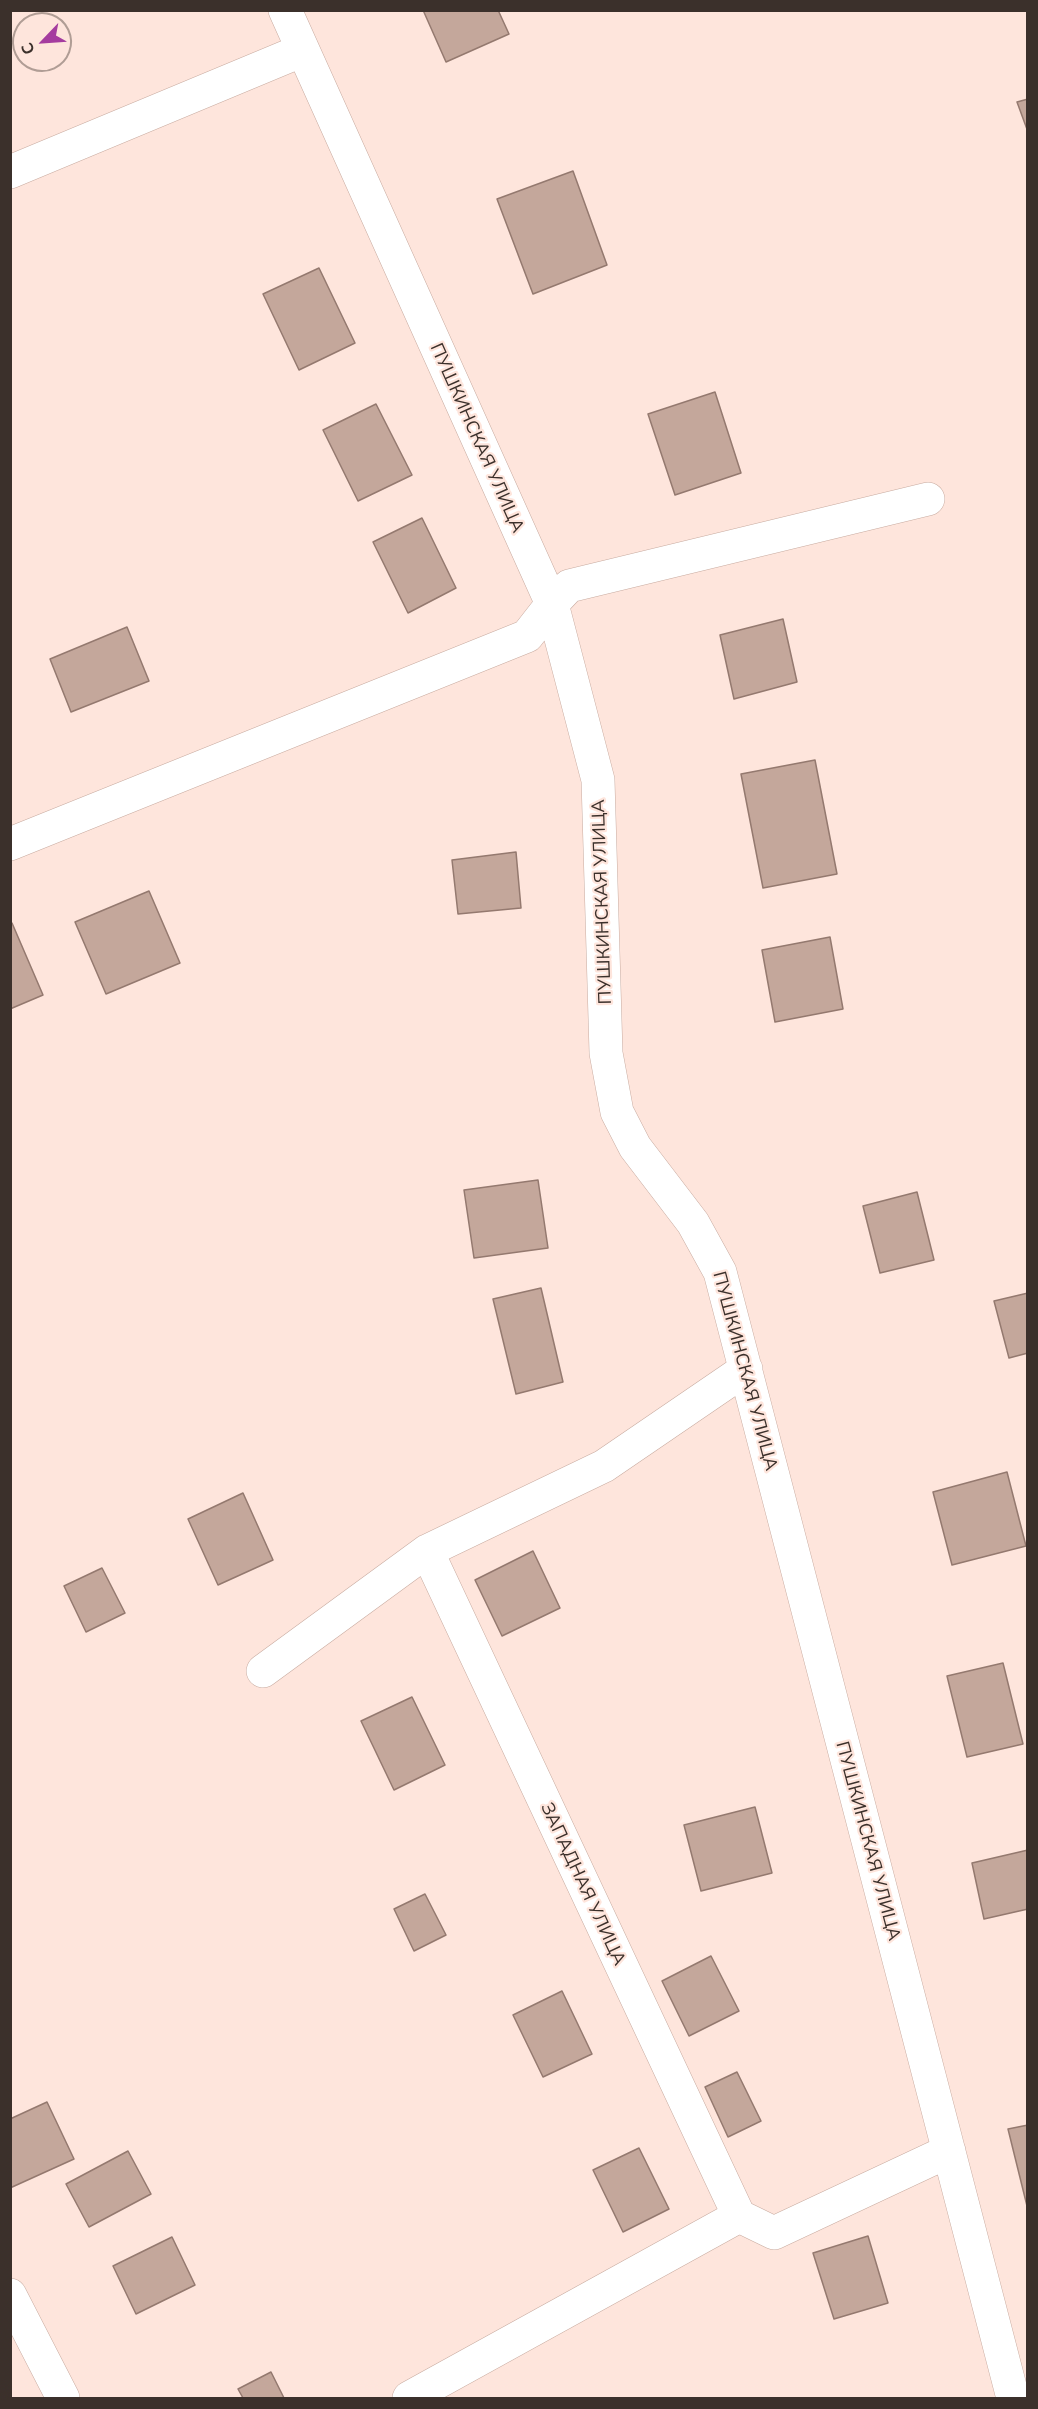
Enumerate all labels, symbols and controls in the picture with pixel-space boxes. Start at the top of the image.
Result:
north arrow [12,12,72,72]
text: С [16,40,39,58]
street label: ПУШКИНСКАЯ УЛИЦА [425,340,529,536]
street label: ПУШКИНСКАЯ УЛИЦА [588,799,616,1005]
street label: ПУШКИНСКАЯ УЛИЦА [708,1269,782,1473]
street label: ПУШКИНСКАЯ УЛИЦА [831,1739,905,1943]
street label: ЗАПАДНАЯ УЛИЦА [536,1799,630,1969]

